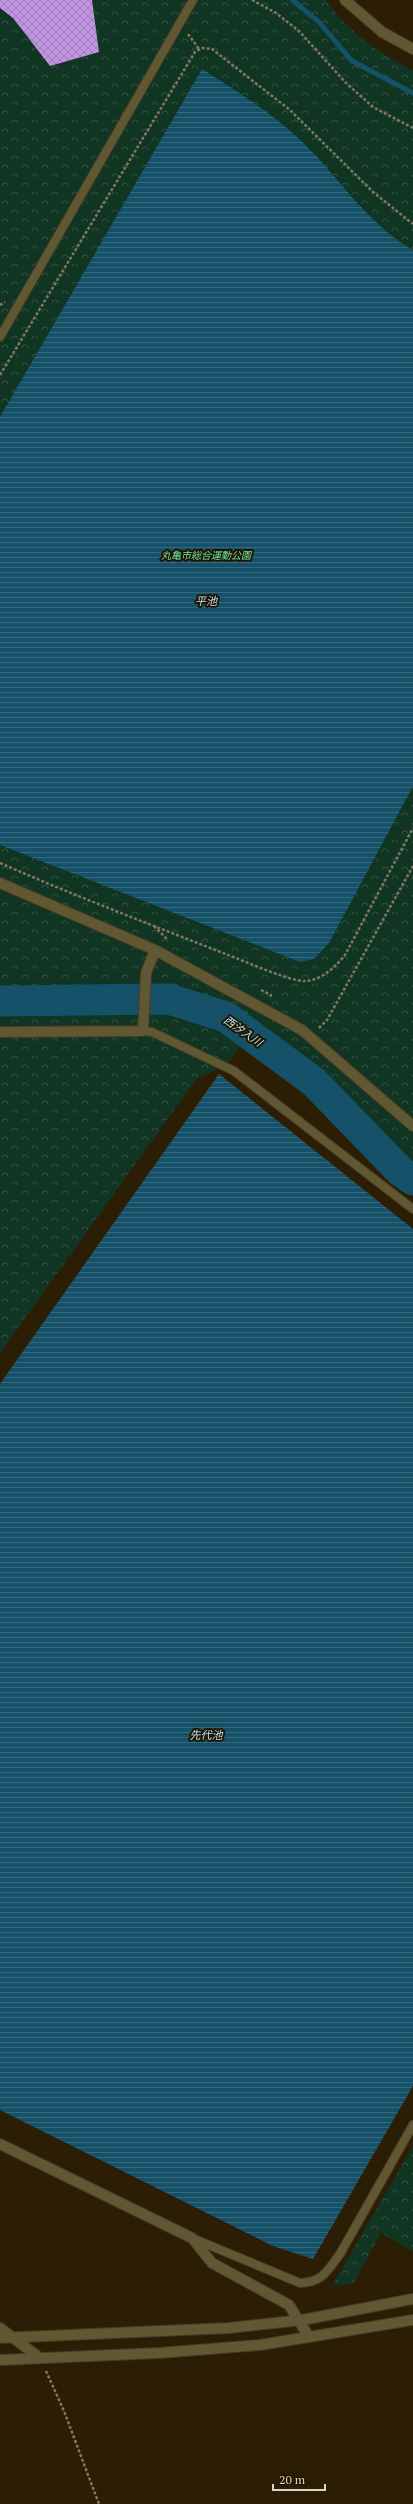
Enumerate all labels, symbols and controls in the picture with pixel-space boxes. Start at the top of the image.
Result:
park label: 丸亀市総合運動公園 [161,549,253,562]
water label: 平池 [195,594,218,608]
water label: 西汐入川 [221,1013,266,1050]
water label: 先代池 [190,1728,223,1742]
scale bar [273,2466,325,2492]
text: 20 m [279,2472,306,2487]

